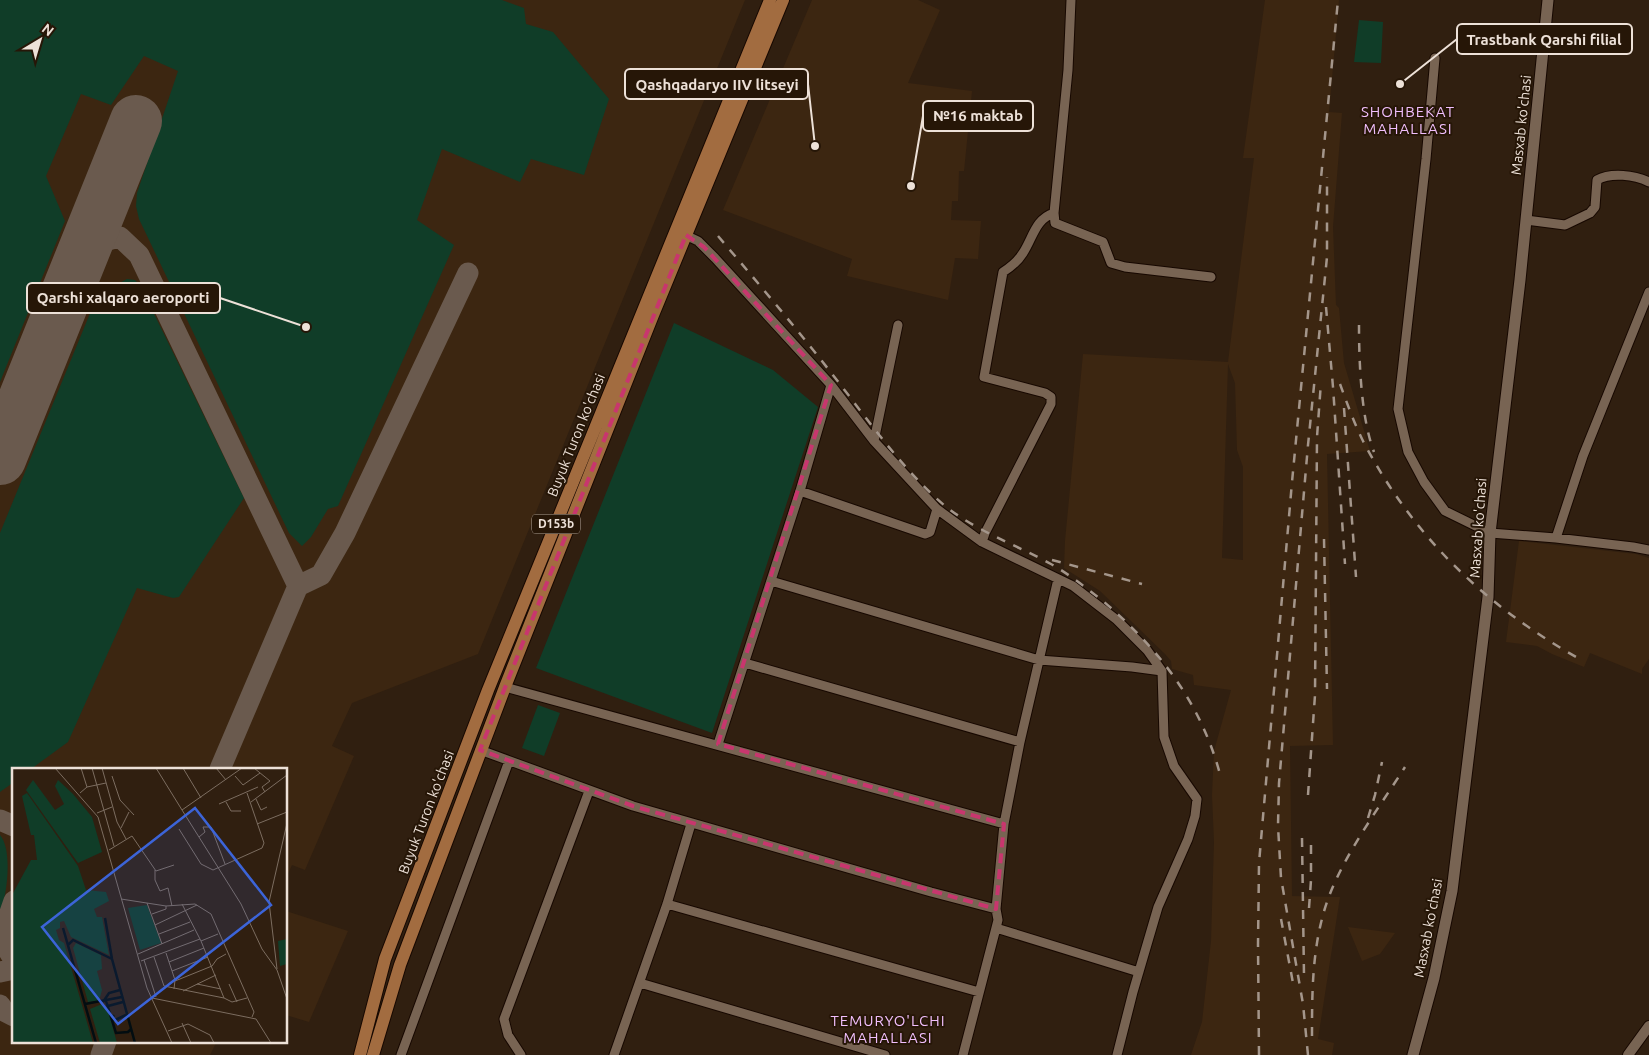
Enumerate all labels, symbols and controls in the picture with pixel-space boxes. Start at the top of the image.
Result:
north arrow [15,15,65,65]
text: N [39,20,57,39]
callout: Trastbank Qarshi filial [1457,24,1632,54]
text: Trastbank Qarshi filial [1466,31,1622,48]
callout: Qashqadaryo IIV litseyi [625,69,808,99]
street label: Masxab ko'chasi [1508,74,1534,176]
text: Qashqadaryo IIV litseyi [635,76,799,93]
callout: №16 maktab [923,101,1033,131]
district label: SHOHBEKAT MAHALLASI [1361,103,1455,137]
text: №16 maktab [933,107,1023,124]
callout: Qarshi xalqaro aeroporti [27,283,220,313]
text: Qarshi xalqaro aeroporti [37,289,209,306]
street label: Buyuk Turon ko'chasi [544,371,608,499]
street label: Masxab ko'chasi [1467,477,1489,579]
road number: D153b [532,514,580,534]
street label: Buyuk Turon ko'chasi [395,748,457,876]
inset map [12,768,288,1042]
street label: Masxab ko'chasi [1411,877,1445,979]
district label: TEMURYO'LCHI MAHALLASI [830,1012,946,1046]

